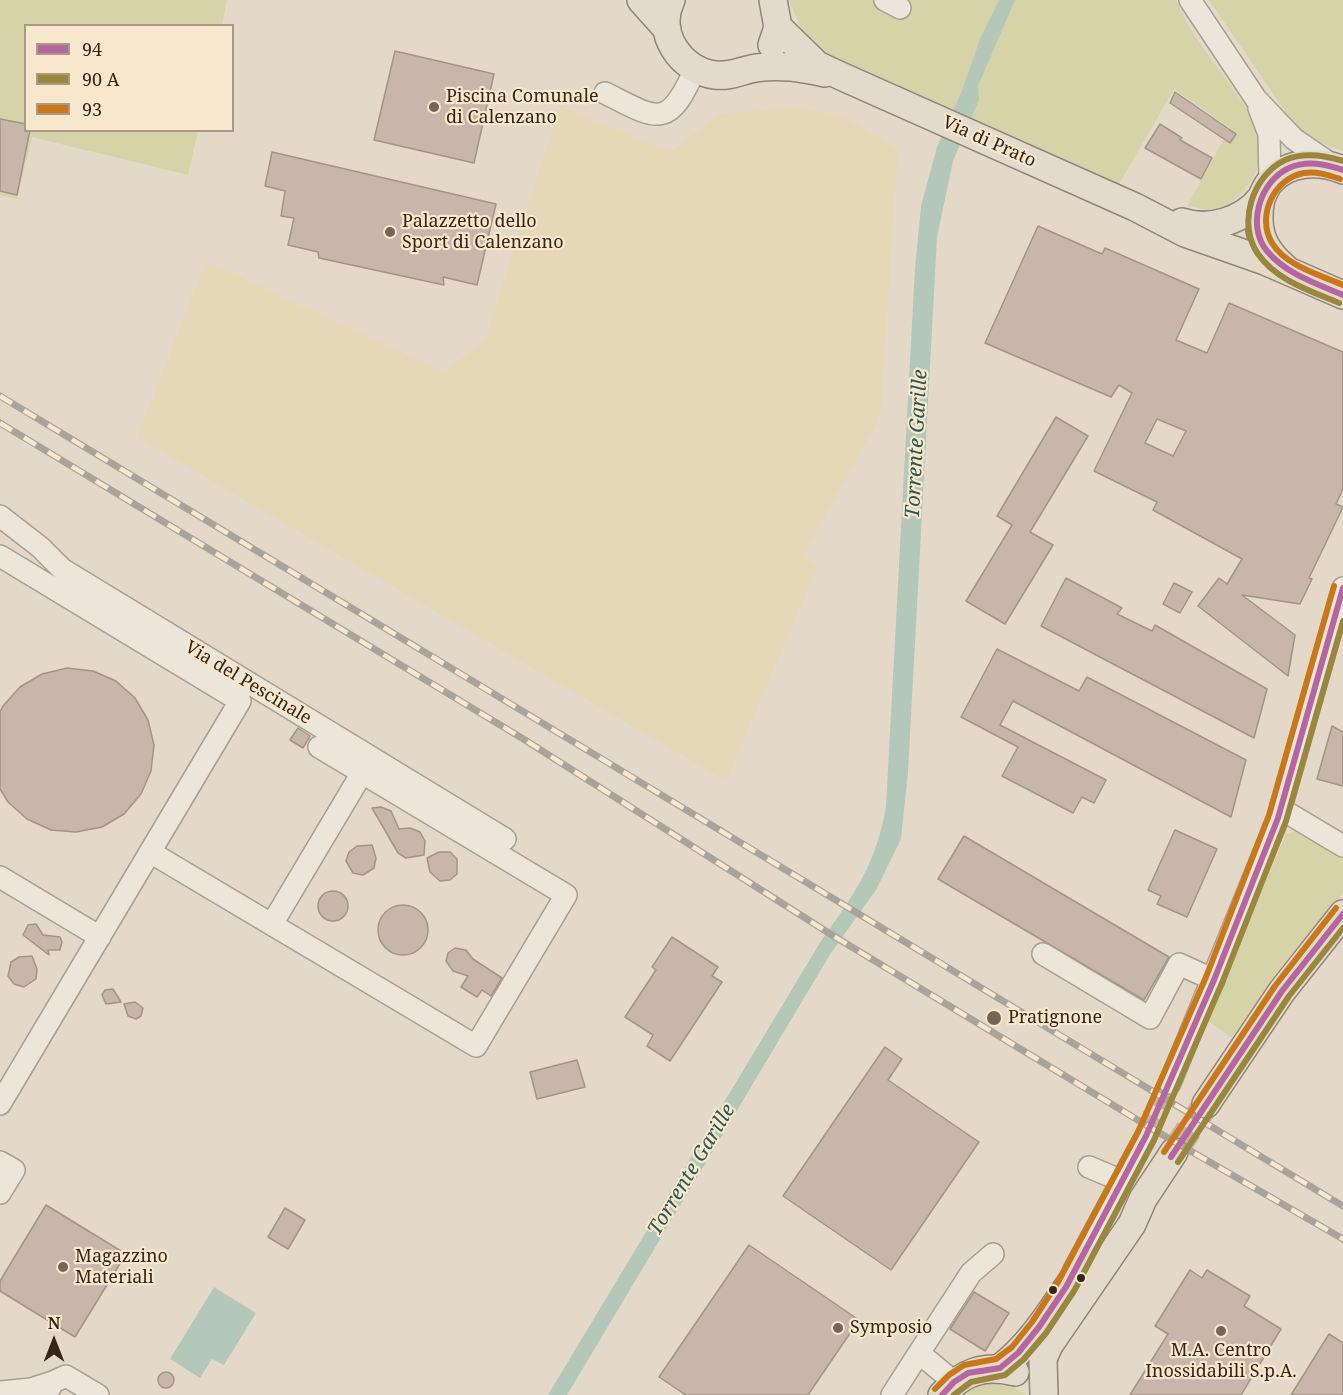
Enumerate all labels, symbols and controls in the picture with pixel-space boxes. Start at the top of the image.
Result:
legend [24,24,234,132]
text: 94 [82,37,102,61]
text: 90 A [82,67,120,91]
place label: Piscina Comunale di Calenzano [446,86,599,128]
text: 93 [82,97,102,121]
marker: Piscina Comunale di Calenzano [427,100,441,114]
street label: Via di Prato [939,112,1039,172]
place label: Palazzetto dello Sport di Calenzano [402,211,564,254]
marker: Palazzetto dello Sport di Calenzano [383,225,397,239]
water label: Torrente Garille [901,369,933,519]
street label: Via del Pescinale [181,637,315,729]
place label: Pratignone [1008,1007,1102,1029]
marker: Pratignone [985,1009,1003,1027]
water label: Torrente Garille [643,1100,741,1240]
place label: Magazzino Materiali [75,1246,168,1288]
marker: Magazzino Materiali [56,1260,70,1274]
unlabelled marker [1075,1272,1087,1284]
unlabelled marker [1047,1284,1059,1296]
north arrow [24,1311,84,1371]
text: N [48,1312,60,1334]
place label: Symposio [850,1317,932,1339]
marker: Symposio [831,1321,845,1335]
marker: M.A. Centro Inossidabili S.p.A. [1214,1324,1228,1338]
place label: M.A. Centro Inossidabili S.p.A. [1145,1340,1297,1382]

